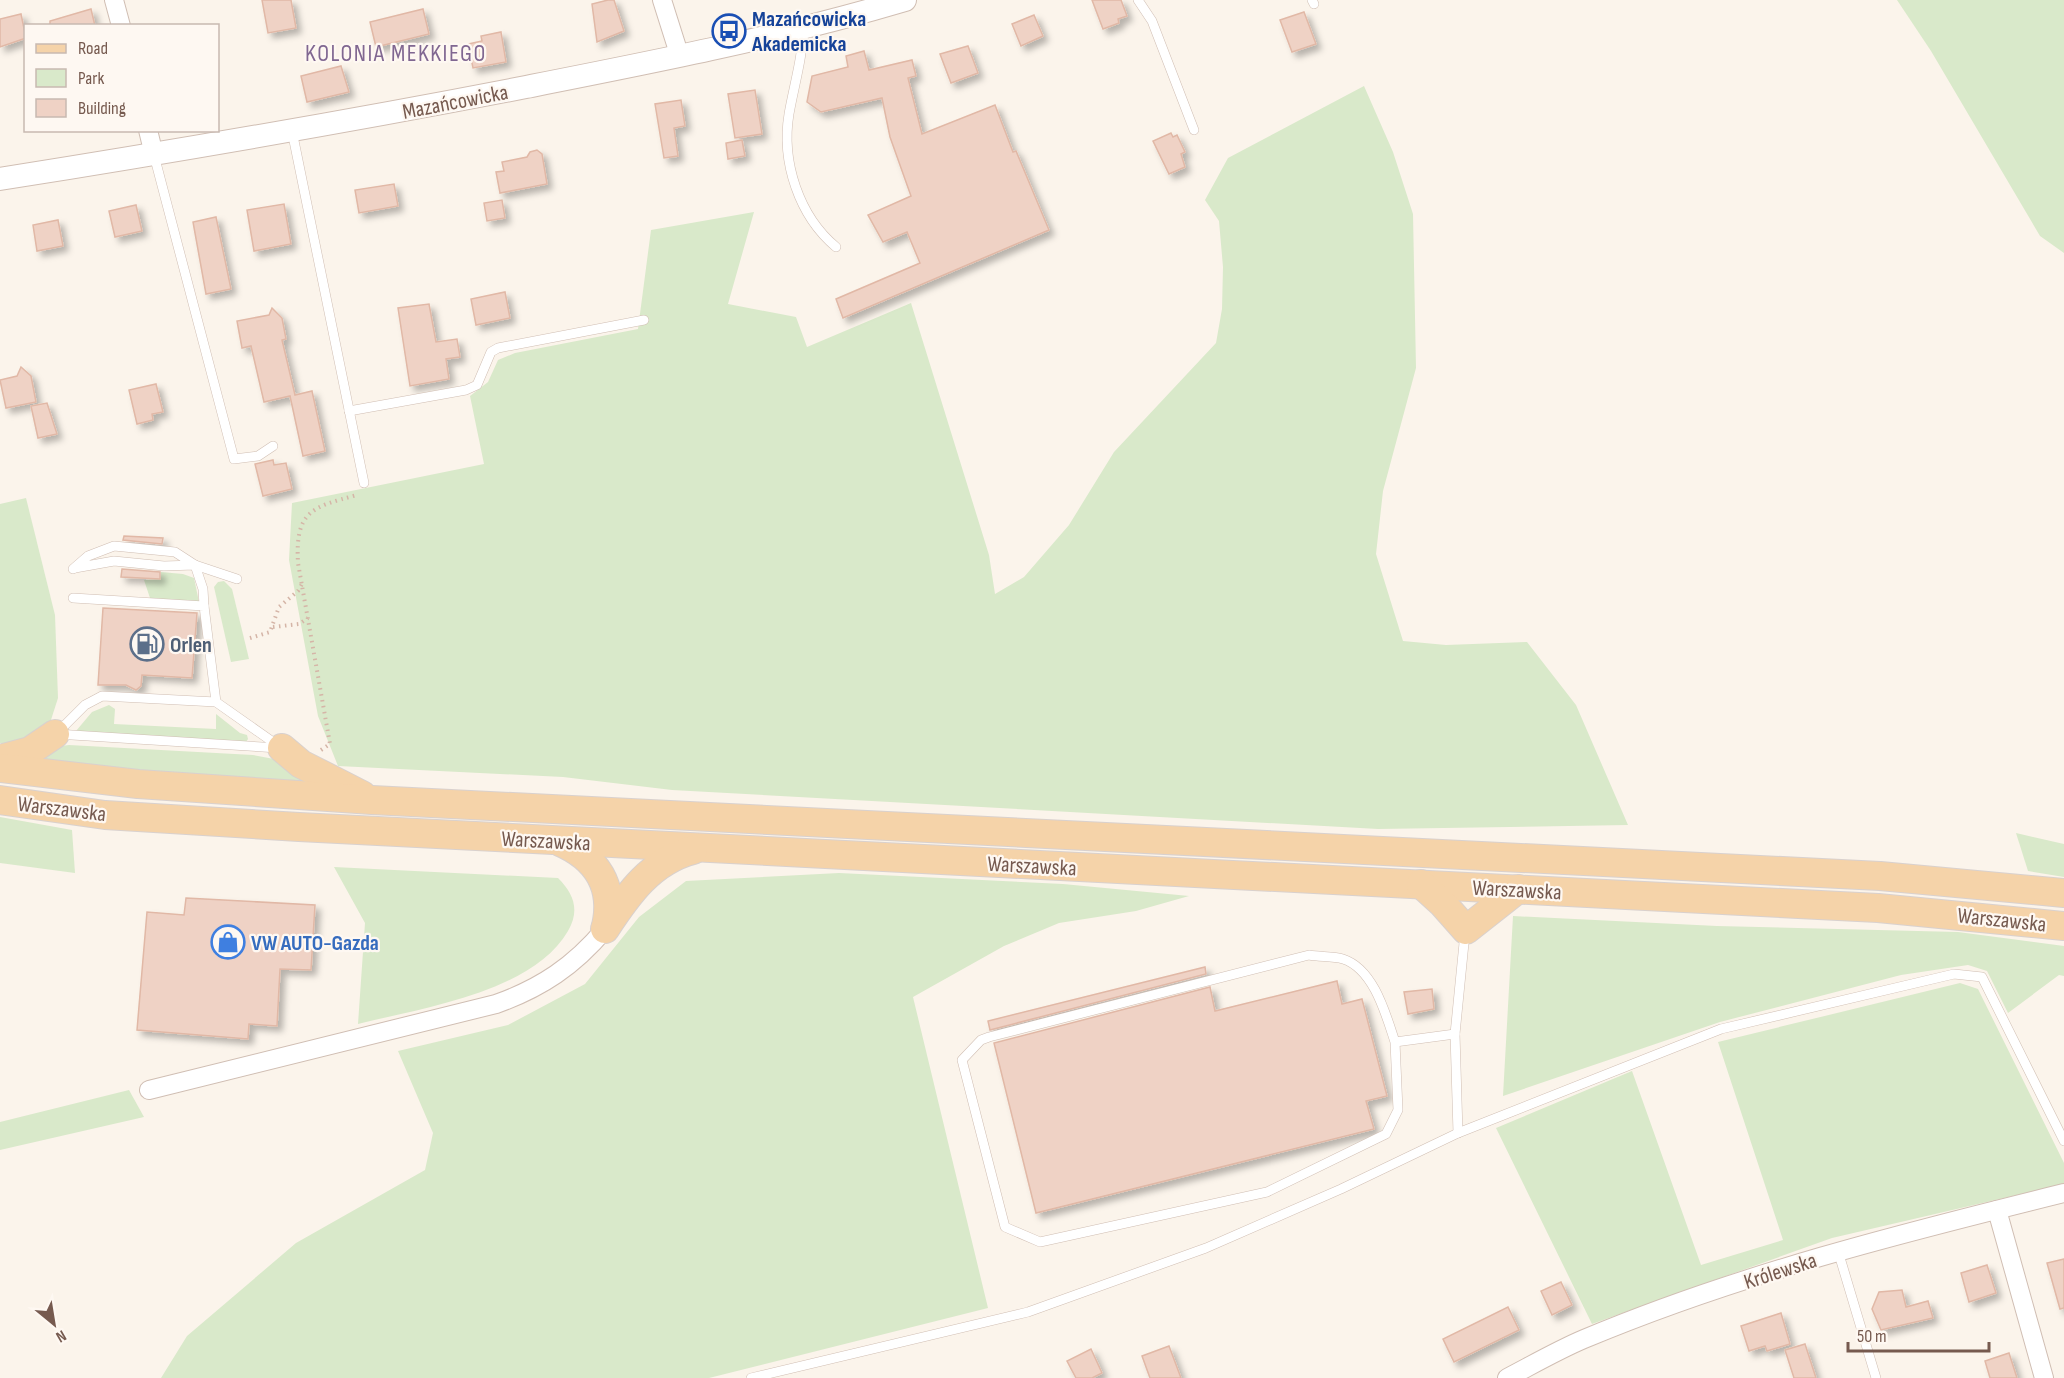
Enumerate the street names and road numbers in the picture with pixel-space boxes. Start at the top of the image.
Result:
street label: Mazańcowicka [400,79,510,126]
street label: Warszawska [16,791,108,828]
street label: Warszawska [501,826,591,857]
street label: Warszawska [987,851,1077,882]
street label: Warszawska [1472,875,1562,906]
street label: Warszawska [1956,902,2048,939]
street label: Królewska [1741,1247,1820,1296]

